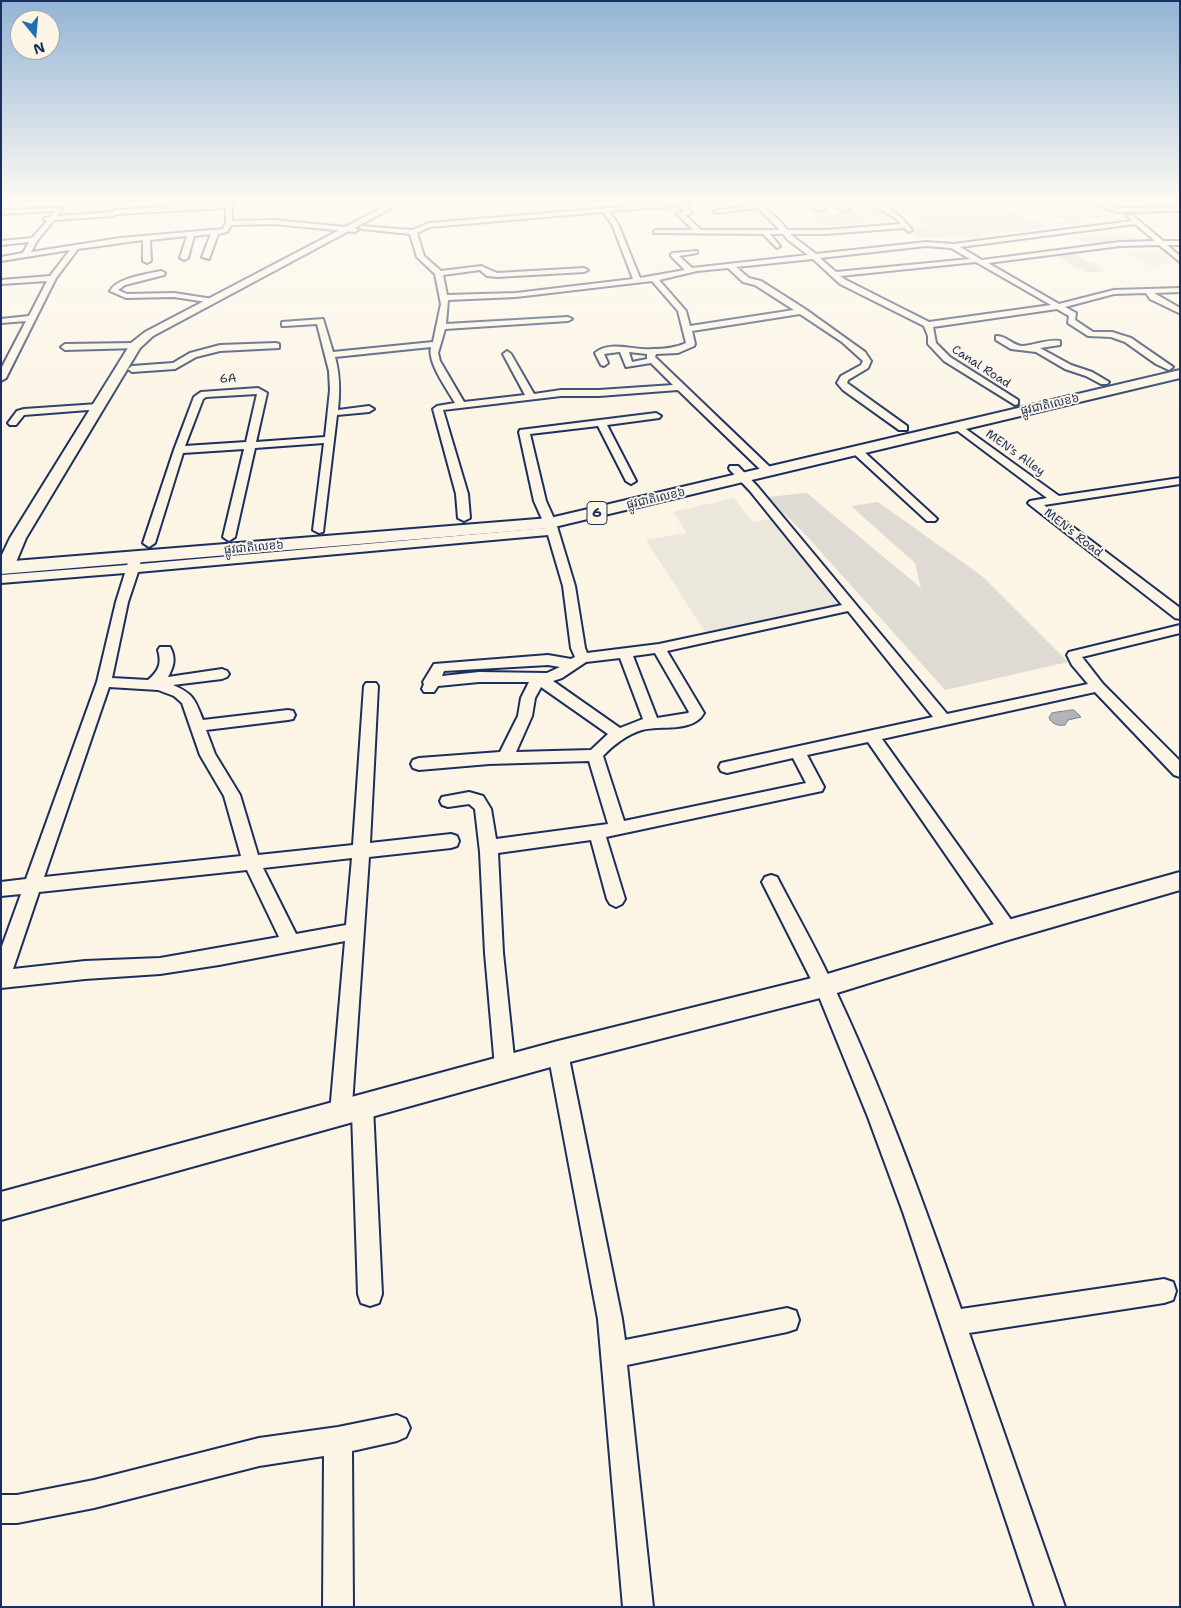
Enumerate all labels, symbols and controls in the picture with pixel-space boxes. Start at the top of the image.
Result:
north arrow [10,10,60,60]
text: N [31,38,47,59]
street label: Canal Road [949,343,1013,391]
street label: 6A [219,371,237,387]
street label: ផ្លូវជាតិលេខ៦ [1019,391,1081,419]
street label: MEN's Alley [983,427,1047,479]
street label: ផ្លូវជាតិលេខ៦ [625,485,687,513]
road number: 6 [587,502,607,524]
street label: MEN's Road [1041,506,1105,560]
street label: ផ្លូវជាតិលេខ៦ [223,538,285,558]

